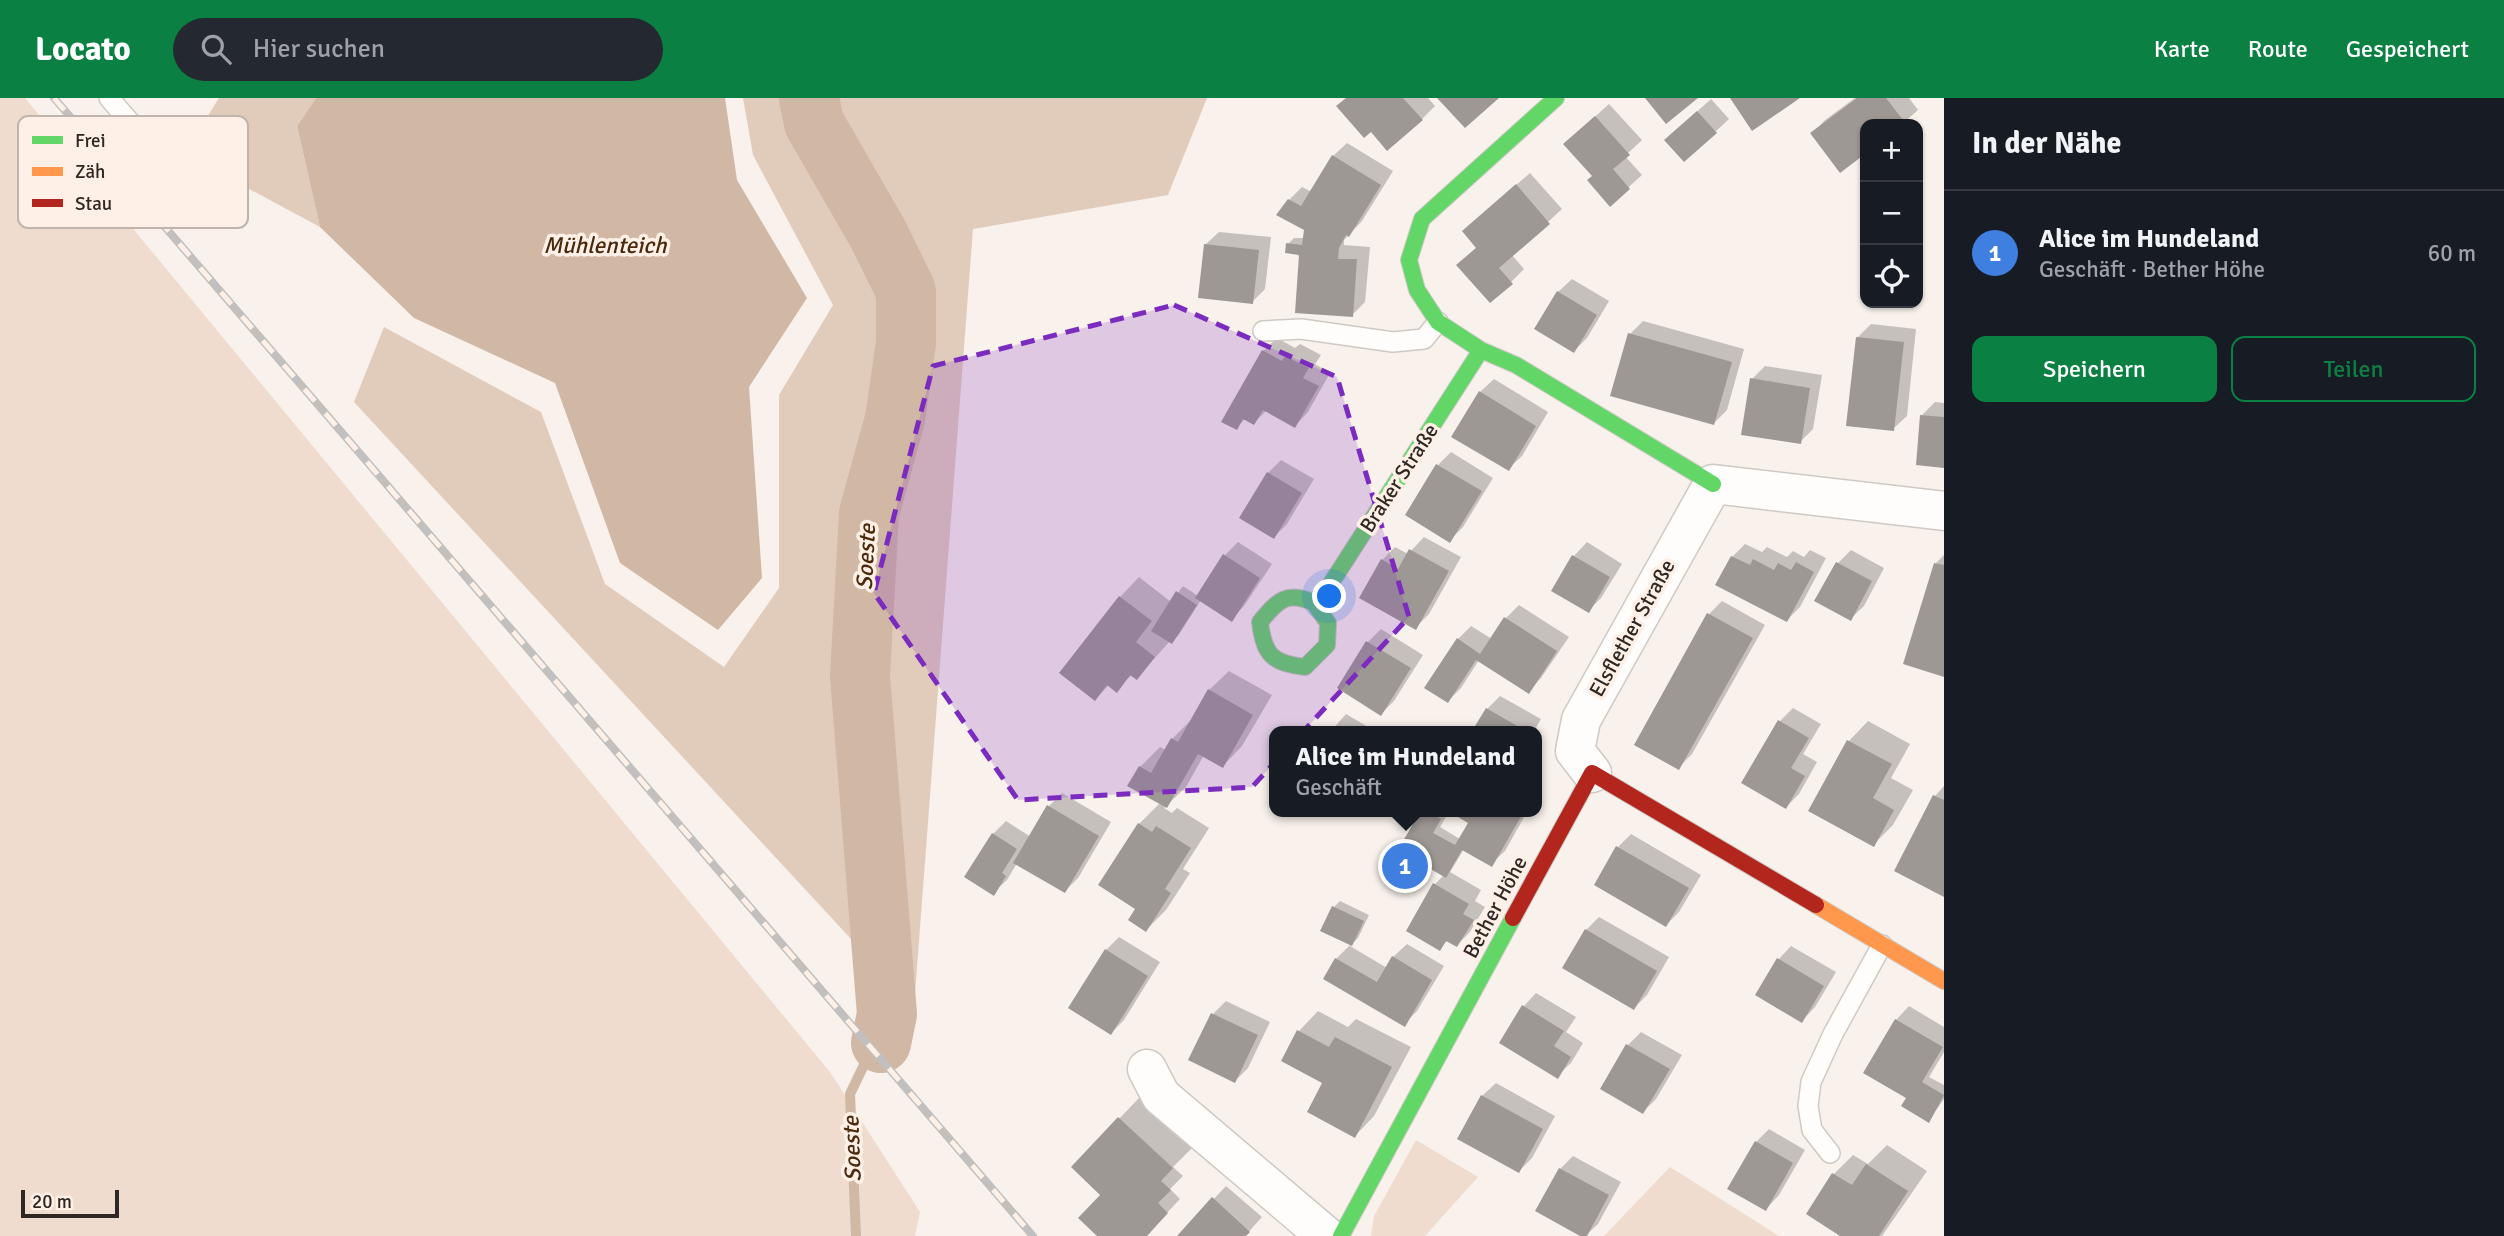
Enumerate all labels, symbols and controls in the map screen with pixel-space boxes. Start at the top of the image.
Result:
search box [173,18,663,81]
text: Locato [35,29,131,70]
icon: search [197,30,235,68]
text: Hier suchen [253,33,385,65]
text: Karte [2154,34,2210,64]
text: Route [2248,34,2308,64]
text: Gespeichert [2346,34,2469,64]
legend [18,116,248,228]
map controls [1860,119,1923,308]
button: + [1860,119,1923,182]
text: In der Nähe [1972,125,2121,162]
text: Frei [75,129,106,153]
text: Zäh [75,160,105,184]
button: − [1860,182,1923,245]
text: Stau [75,192,112,216]
text: Alice im Hundeland [2039,223,2259,255]
water label: Mühlenteich [543,231,668,260]
text: 1 [1989,239,2001,268]
text: 60 m [2428,239,2476,268]
button: locate [1860,245,1923,308]
text: Geschäft · Bether Höhe [2039,255,2265,284]
button: Speichern [1972,336,2217,402]
button: Teilen [2231,336,2476,402]
street label: Braker Straße [1354,419,1444,537]
water label: Soeste [850,522,882,591]
street label: Elsflether Straße [1584,555,1680,701]
your location [1312,579,1346,613]
popup [1269,726,1542,817]
text: Alice im Hundeland [1295,741,1516,773]
text: Geschäft [1295,773,1382,802]
pin: 1 [1382,840,1428,892]
street label: Bether Höhe [1457,852,1533,962]
water label: Soeste [836,1114,868,1182]
scale bar [21,1187,119,1219]
text: 20 m [32,1190,72,1214]

